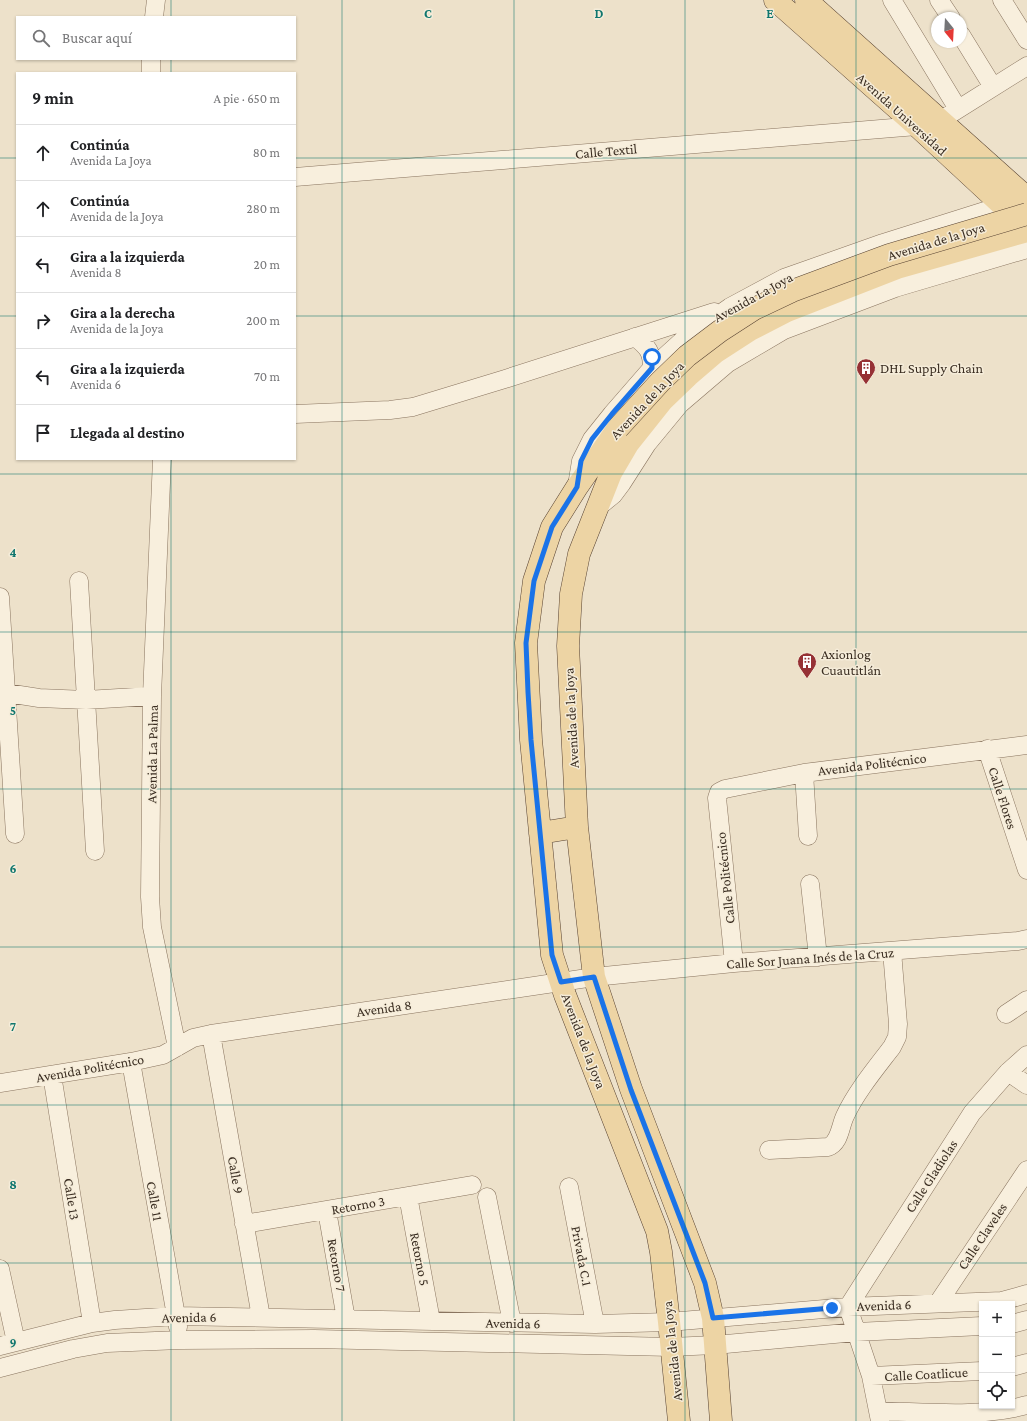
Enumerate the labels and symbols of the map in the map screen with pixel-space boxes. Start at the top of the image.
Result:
text: C [424,6,432,21]
text: D [595,6,604,21]
text: E [766,6,774,21]
north arrow [931,12,967,48]
street label: Avenida Universidad [854,69,951,159]
street label: Calle Textil [574,140,638,162]
street label: Avenida de la Joya [886,218,987,263]
street label: Avenida La Joya [711,268,796,325]
route start [643,348,661,366]
street label: Avenida de la Joya [607,357,688,442]
building icon: DHL Supply Chain [855,357,877,385]
place label: DHL Supply Chain [880,360,983,376]
text: 4 [9,545,17,560]
place label: Axionlog Cuautitlán [821,646,882,678]
building icon: Axionlog Cuautitlán [796,651,818,679]
street label: Avenida de la Joya [560,667,582,769]
text: 5 [10,703,16,718]
street label: Avenida La Palma [143,704,161,803]
street label: Avenida Politécnico [817,749,927,779]
street label: Calle Flores [985,765,1021,831]
street label: Calle Politécnico [712,831,738,925]
text: 6 [9,861,17,876]
street label: Calle Sor Juana Inés de la Cruz [726,944,895,972]
street label: Avenida de la Joya [559,991,610,1091]
street label: Avenida 8 [355,996,413,1020]
text: 7 [10,1019,16,1034]
street label: Avenida Politécnico [35,1051,145,1085]
street label: Calle Gladiolas [902,1137,960,1215]
street label: Calle 9 [225,1155,247,1195]
text: 8 [9,1177,17,1192]
street label: Calle 13 [61,1177,83,1221]
street label: Calle 11 [144,1180,166,1222]
street label: Retorno 3 [330,1192,386,1218]
street label: Calle Claveles [954,1200,1010,1272]
street label: Privada C.1 [568,1224,596,1288]
street label: Retorno 5 [407,1231,433,1287]
street label: Retorno 7 [324,1237,350,1293]
street label: Avenida 6 [856,1296,912,1314]
route end [823,1299,841,1317]
street label: Avenida de la Joya [659,1300,685,1402]
street label: Avenida 6 [161,1309,217,1325]
street label: Avenida 6 [485,1315,541,1331]
text: 9 [9,1335,17,1350]
street label: Calle Coatlicue [884,1364,968,1384]

